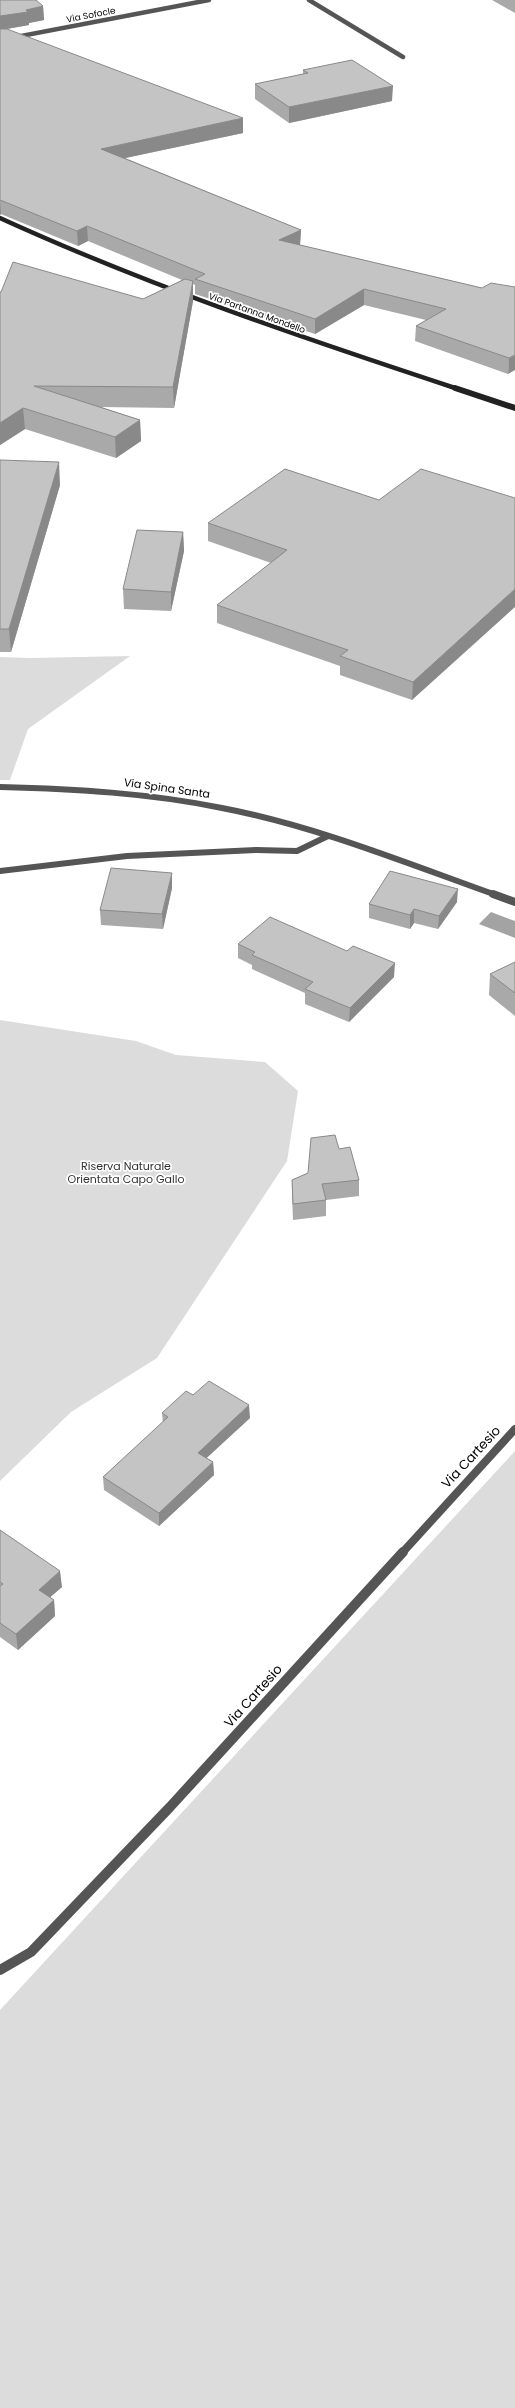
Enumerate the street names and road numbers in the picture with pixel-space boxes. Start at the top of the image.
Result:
street label: Via Sofocle [65,4,117,26]
street label: Via Partanna Mondello [207,290,307,336]
street label: Via Spina Santa [123,774,211,802]
street label: Via Cartesio [437,1422,505,1492]
street label: Via Cartesio [220,1660,286,1732]

